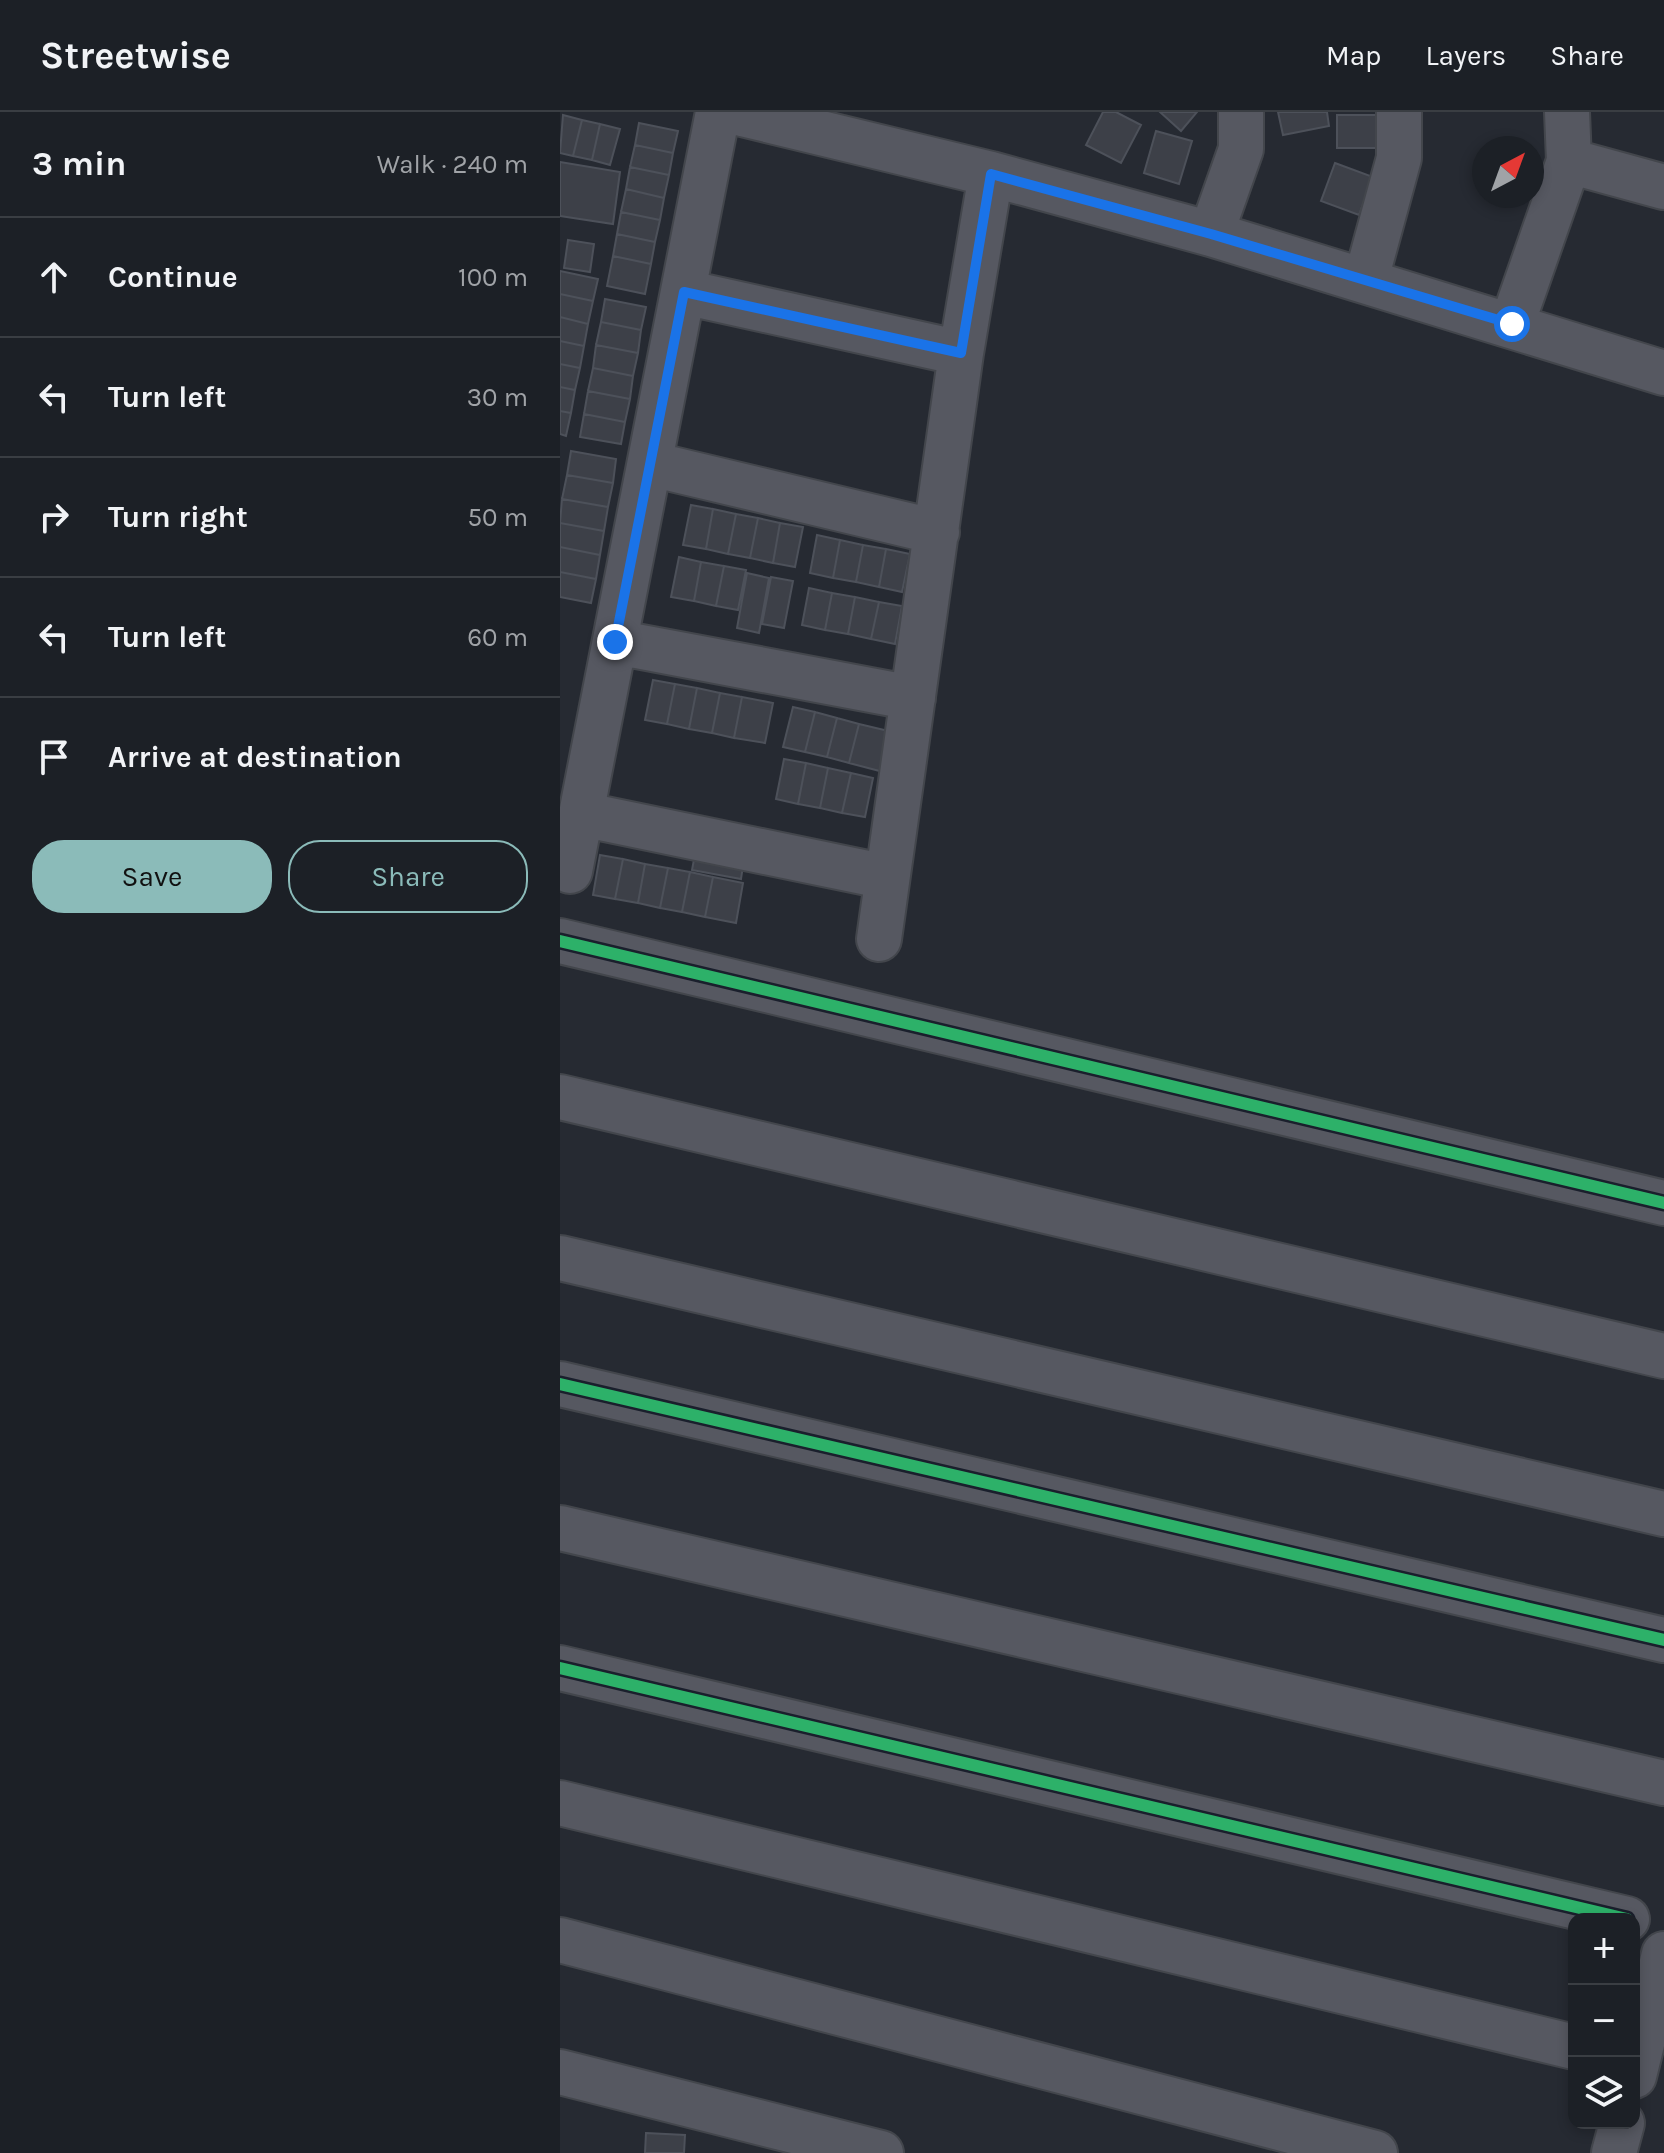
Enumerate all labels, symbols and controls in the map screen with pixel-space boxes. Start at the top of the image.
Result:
text: Streetwise [40,33,231,78]
text: Map [1326,39,1381,72]
text: Layers [1425,39,1506,72]
text: Share [1550,39,1624,72]
north arrow [1472,136,1544,208]
text: 3 min [32,144,126,184]
text: Walk · 240 m [377,149,528,180]
icon: ahead [32,255,76,299]
text: Continue [108,259,238,295]
text: 100 m [458,262,528,293]
route start [1494,306,1530,342]
icon: left [32,375,76,419]
text: Turn left [108,379,226,415]
text: 30 m [467,382,528,413]
icon: right [32,495,76,539]
text: Turn right [108,499,248,535]
text: 50 m [467,502,528,533]
icon: left [32,615,76,659]
text: Turn left [108,619,226,655]
text: 60 m [467,622,528,653]
route end [597,624,633,660]
icon: arrive [32,735,76,779]
text: Arrive at destination [108,739,402,775]
button: Save [32,840,272,913]
button: Share [288,840,528,913]
map controls [1568,1913,1640,2129]
button: + [1568,1913,1640,1985]
button: − [1568,1985,1640,2057]
button: layers [1568,2057,1640,2129]

